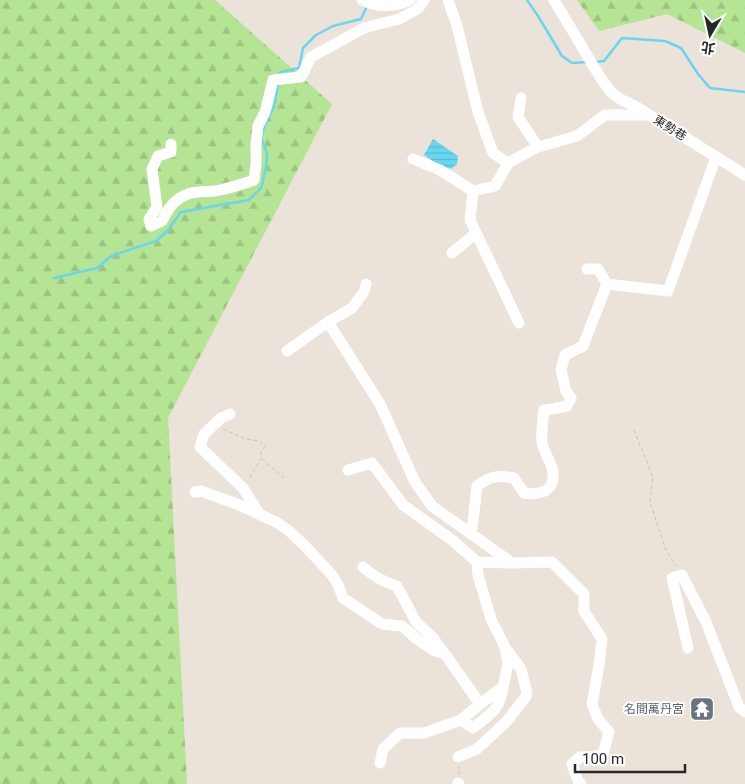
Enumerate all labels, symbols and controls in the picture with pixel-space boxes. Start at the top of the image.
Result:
north arrow [685,10,735,60]
text: 北 [700,39,716,57]
street label: 東勢巷 [651,113,689,143]
temple icon: 名間萬丹宮 [689,696,715,722]
place label: 名間萬丹宮 [624,702,684,716]
scale bar [575,742,685,774]
text: 100 m [582,750,624,768]

